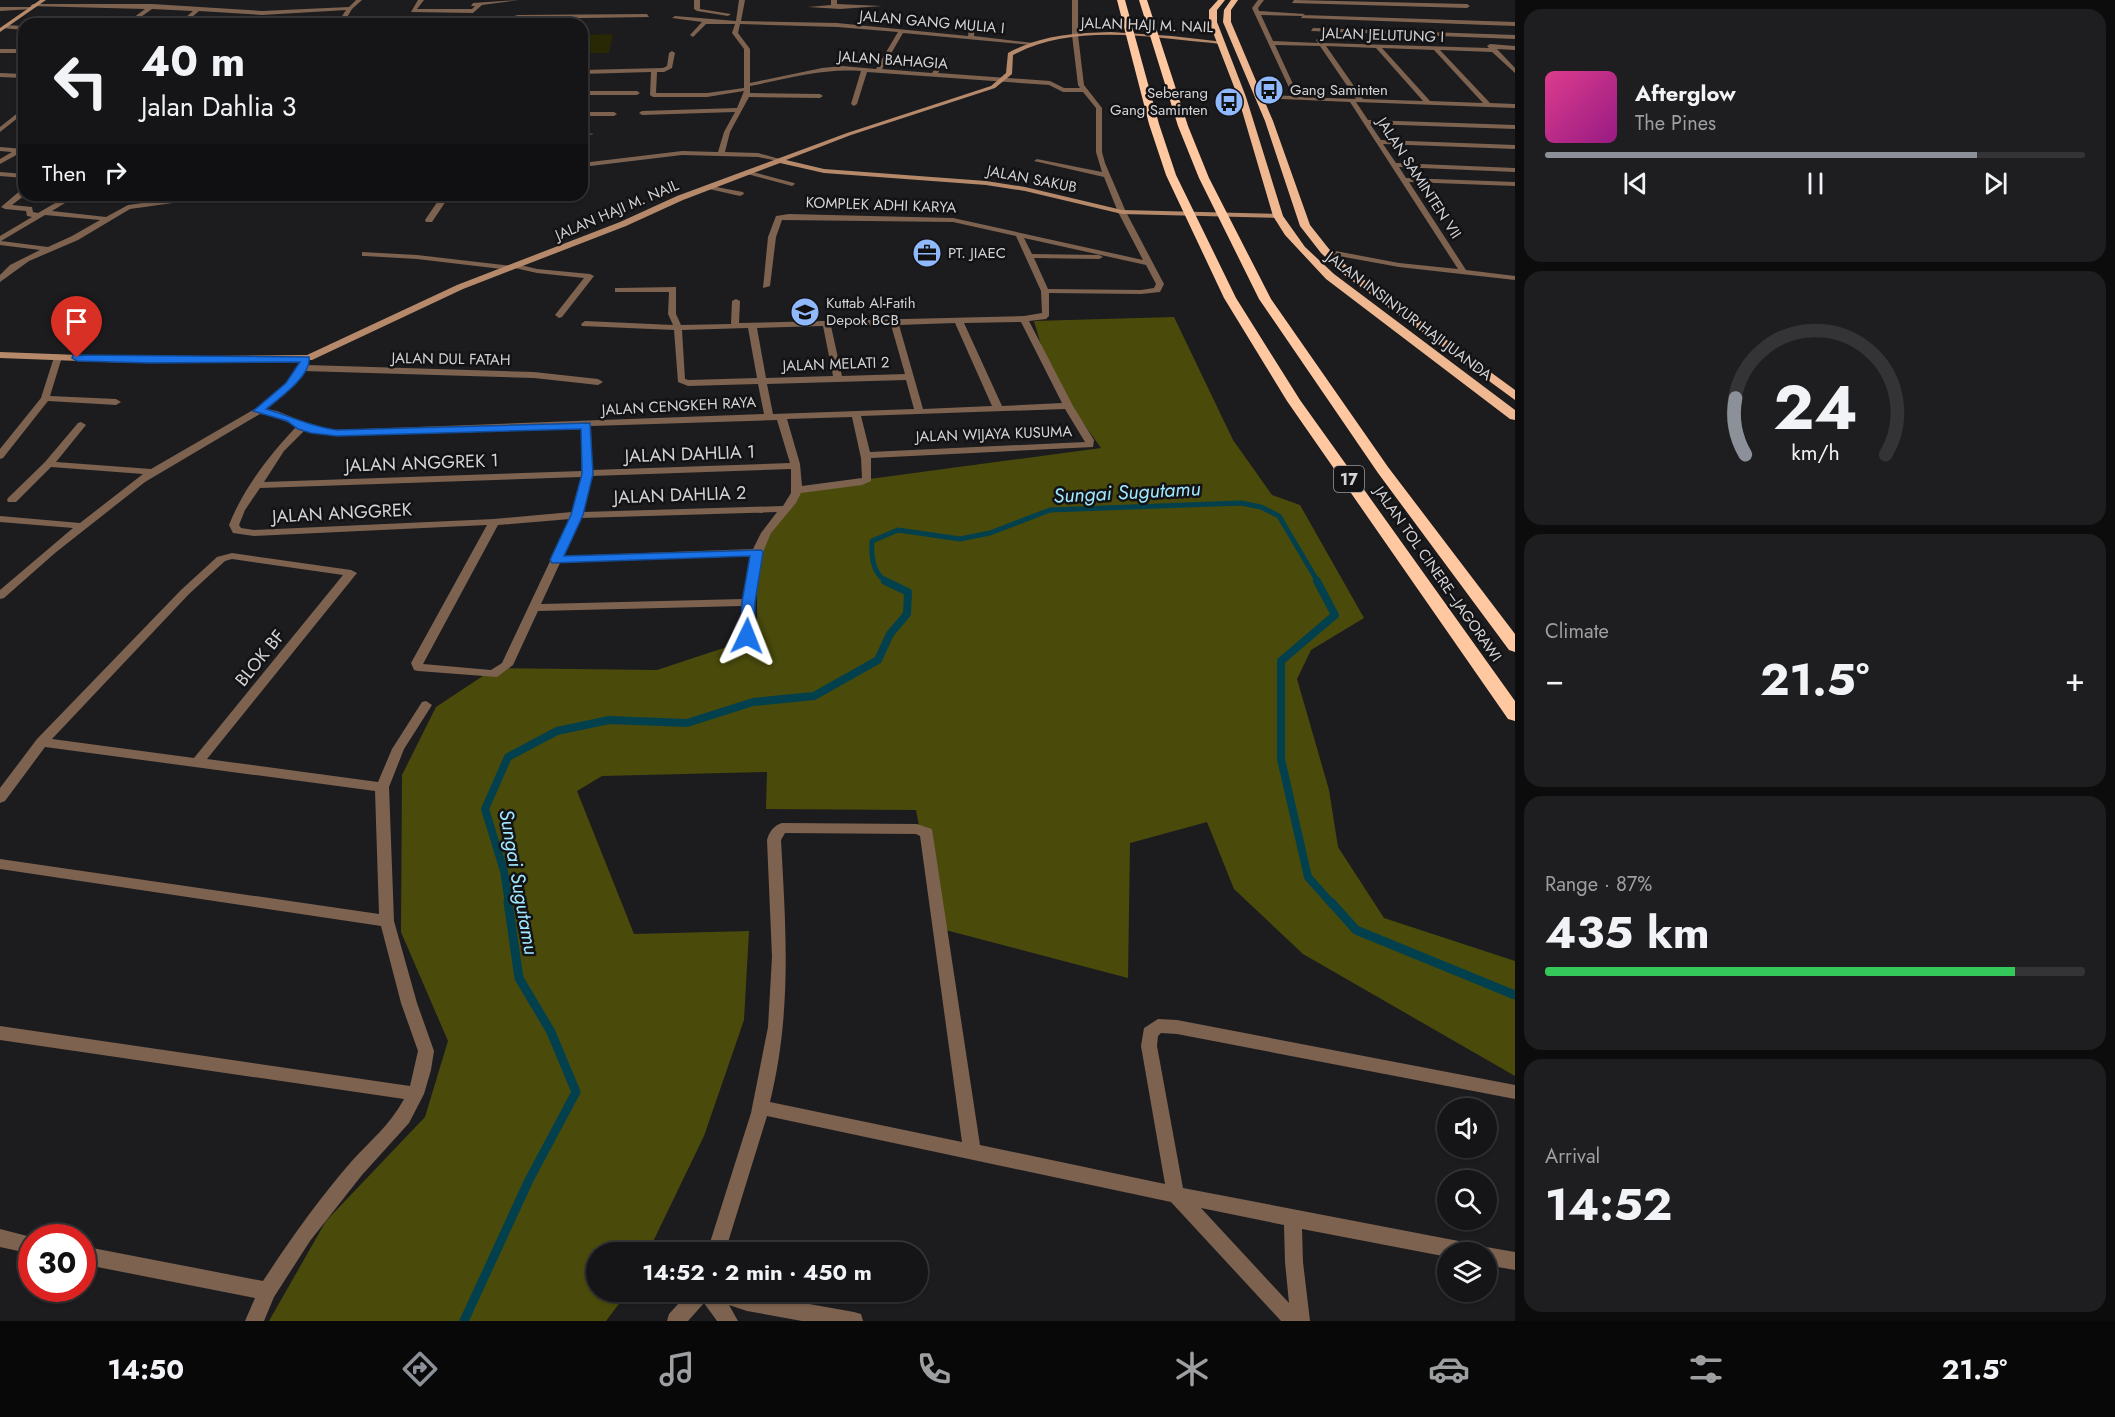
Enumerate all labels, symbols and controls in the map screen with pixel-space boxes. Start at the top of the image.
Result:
street label: JALAN GANG MULIA I [857,5,1005,39]
street label: JALAN HAJI M. NAIL [1079,12,1214,38]
street label: JALAN JELUTUNG I [1319,22,1445,48]
text: 40 m [141,31,245,92]
icon: left [42,42,120,120]
street label: JALAN BAHAGIA [835,45,949,75]
bus stop icon: Gang Saminten [1253,74,1285,106]
text: Afterglow [1635,77,1736,109]
place label: Gang Saminten [1290,79,1388,101]
place label: Seberang Gang Saminten [1110,82,1208,121]
bus stop icon: Seberang Gang Saminten [1213,86,1245,118]
text: Jalan Dahlia 3 [141,87,297,126]
text: The Pines [1635,109,1716,138]
street label: JALAN SAMINTEN VII [1370,111,1467,243]
icon: right [99,156,132,189]
text: Then [42,157,87,189]
street label: JALAN SAKUB [983,159,1079,198]
icon: previous [1619,167,1652,200]
icon: pause [1799,167,1832,200]
icon: next [1979,167,2012,200]
street label: JALAN HAJI M. NAIL [550,174,682,247]
street label: KOMPLEK ADHI KARYA [805,191,957,219]
office icon: PT. JIAEC [911,237,943,269]
place label: PT. JIAEC [948,242,1006,264]
street label: JALAN INSINYUR HAJI JUANDA [1320,245,1497,386]
place label: Kuttab Al-Fatih Depok BCB [826,292,916,331]
pin [51,296,102,358]
school or university icon: Kuttab Al-Fatih Depok BCB [789,296,821,328]
icon: arrive [60,305,93,338]
street label: JALAN DUL FATAH [389,347,511,371]
street label: JALAN MELATI 2 [780,351,890,377]
text: 24 [1773,362,1857,452]
street label: JALAN CENGKEH RAYA [599,391,757,421]
street label: JALAN WIJAYA KUSUMA [913,420,1073,448]
text: km/h [1791,438,1839,469]
street label: JALAN DAHLIA 1 [622,439,756,469]
street label: JALAN ANGGREK 1 [343,447,499,479]
road number: 17 [1334,466,1364,492]
water label: Sungai Sugutamu [1053,474,1201,511]
street label: JALAN DAHLIA 2 [611,480,747,510]
street label: JALAN TOL CINERE–JAGORAWI [1368,480,1507,666]
street label: JALAN ANGGREK [269,496,413,530]
position arrow [715,604,779,668]
text: Climate [1545,617,1609,646]
street label: BLOK BF [229,624,291,692]
text: 21.5° [1760,647,1869,712]
text: − [1545,656,1564,703]
text: + [2065,656,2085,703]
water label: Sungai Sugutamu [491,807,546,957]
text: Range · 87% [1545,870,1652,899]
text: 435 km [1545,900,1710,965]
map controls [1437,1098,1497,1302]
button: sound [1437,1098,1497,1158]
text: Arrival [1545,1142,1600,1171]
button: search [1437,1170,1497,1230]
text: 14:52 [1545,1172,1672,1237]
speed limit sign: 30 [18,1224,96,1302]
button: layers [1437,1242,1497,1302]
text: 14:52 · 2 min · 450 m [642,1256,872,1288]
icon: directions [399,1348,441,1390]
icon: music [656,1348,698,1390]
icon: phone [913,1348,955,1390]
icon: climate [1171,1348,1213,1390]
icon: car [1428,1348,1470,1390]
icon: filters [1685,1348,1727,1390]
text: 14:50 [108,1350,184,1389]
text: 21.5° [1942,1350,2007,1389]

